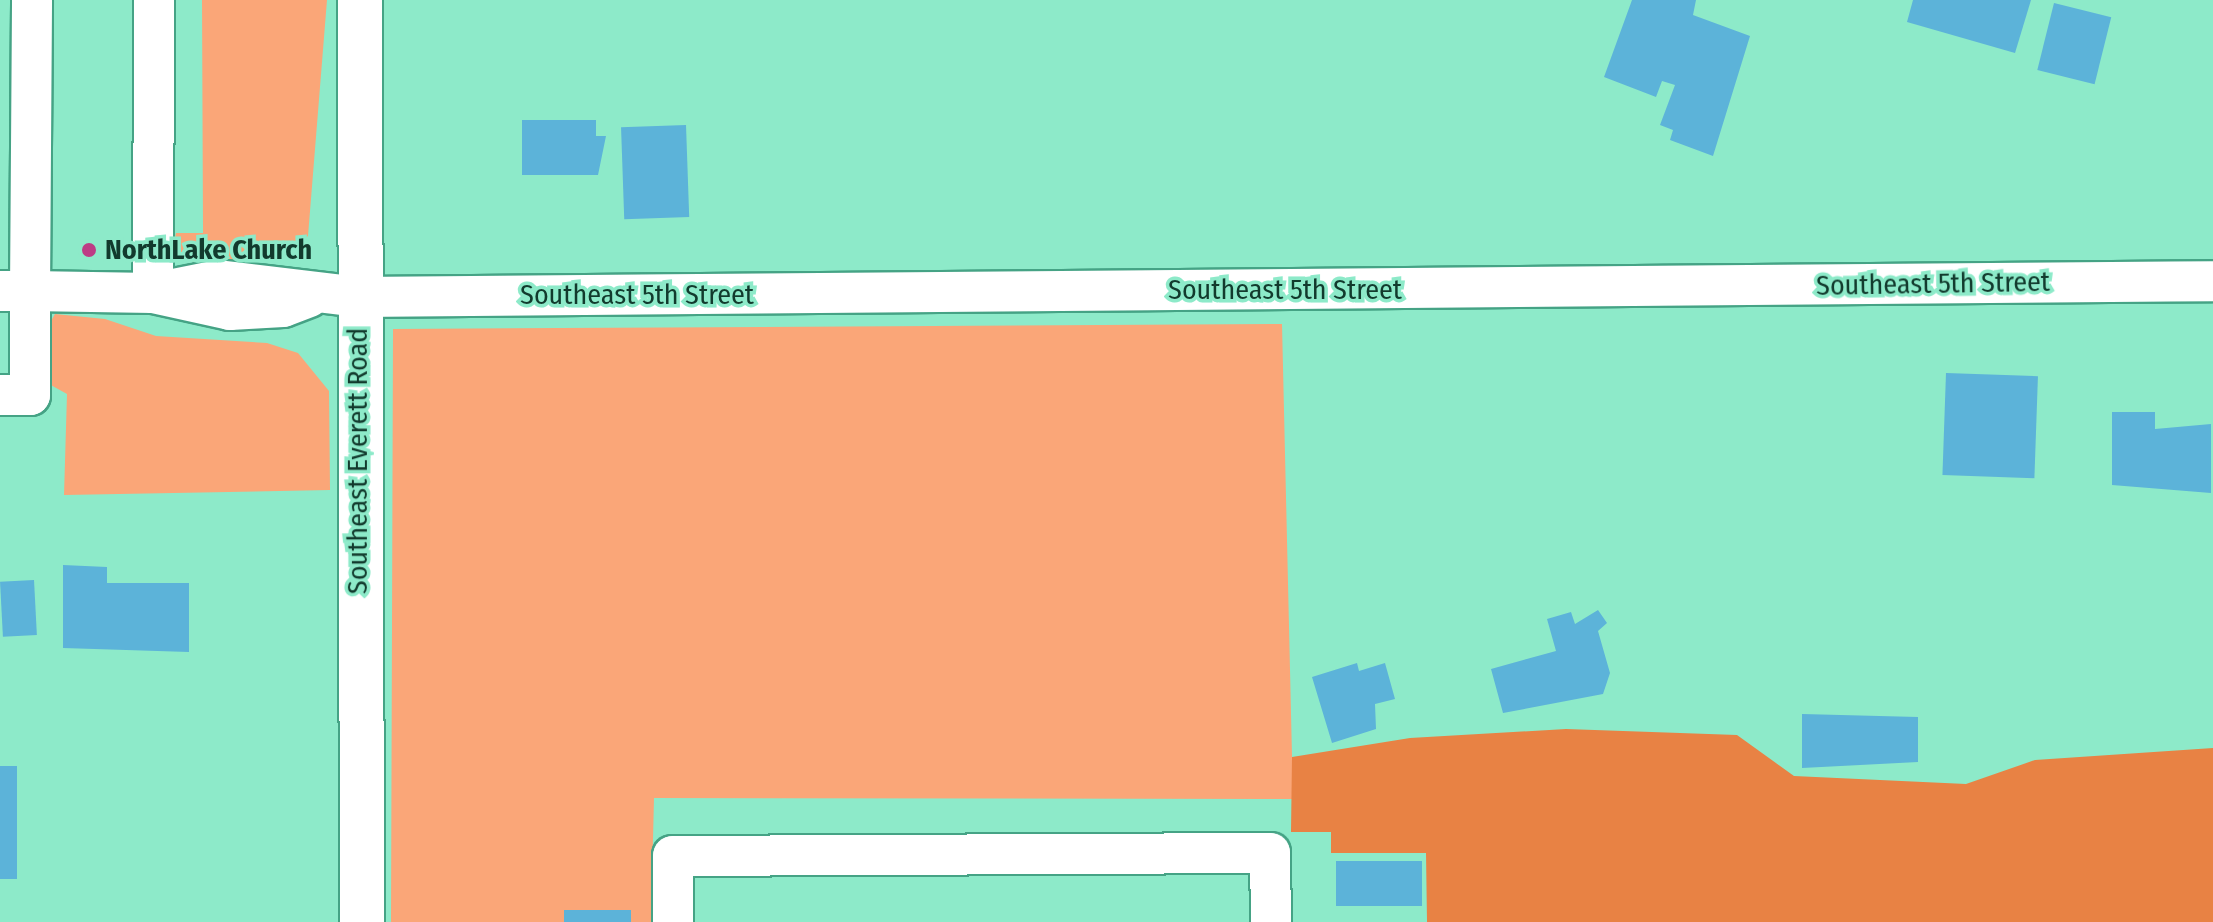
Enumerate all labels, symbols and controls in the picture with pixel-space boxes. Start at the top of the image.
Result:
place label: NorthLake Church [105,233,312,267]
marker: NorthLake Church [80,241,98,259]
street label: Southeast 5th Street [1816,265,2050,303]
street label: Southeast 5th Street [1168,273,1402,307]
street label: Southeast 5th Street [520,278,754,312]
street label: Southeast Everett Road [341,328,375,594]

